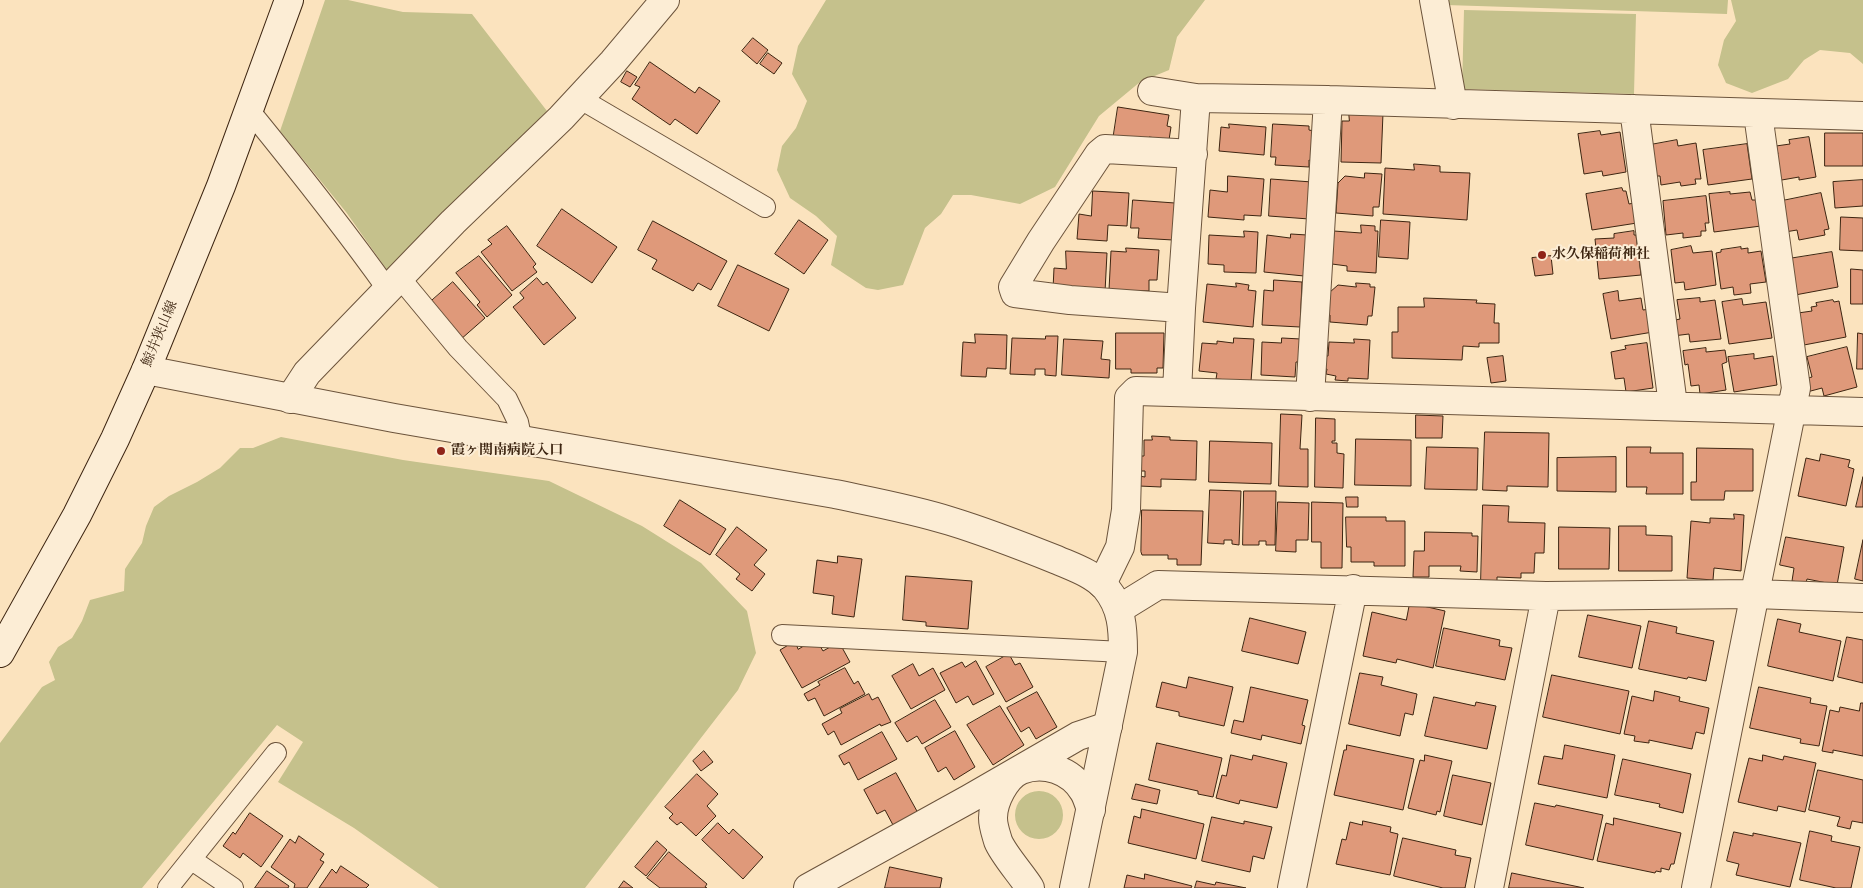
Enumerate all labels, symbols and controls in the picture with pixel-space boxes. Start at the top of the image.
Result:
place label: 水久保稲荷神社 [1552,247,1650,263]
marker: 水久保稲荷神社 [1536,249,1548,261]
street label: 鯨井狭山線 [140,299,182,369]
place label: 霞ヶ関南病院入口 [451,443,563,459]
marker: 霞ヶ関南病院入口 [435,445,447,457]

